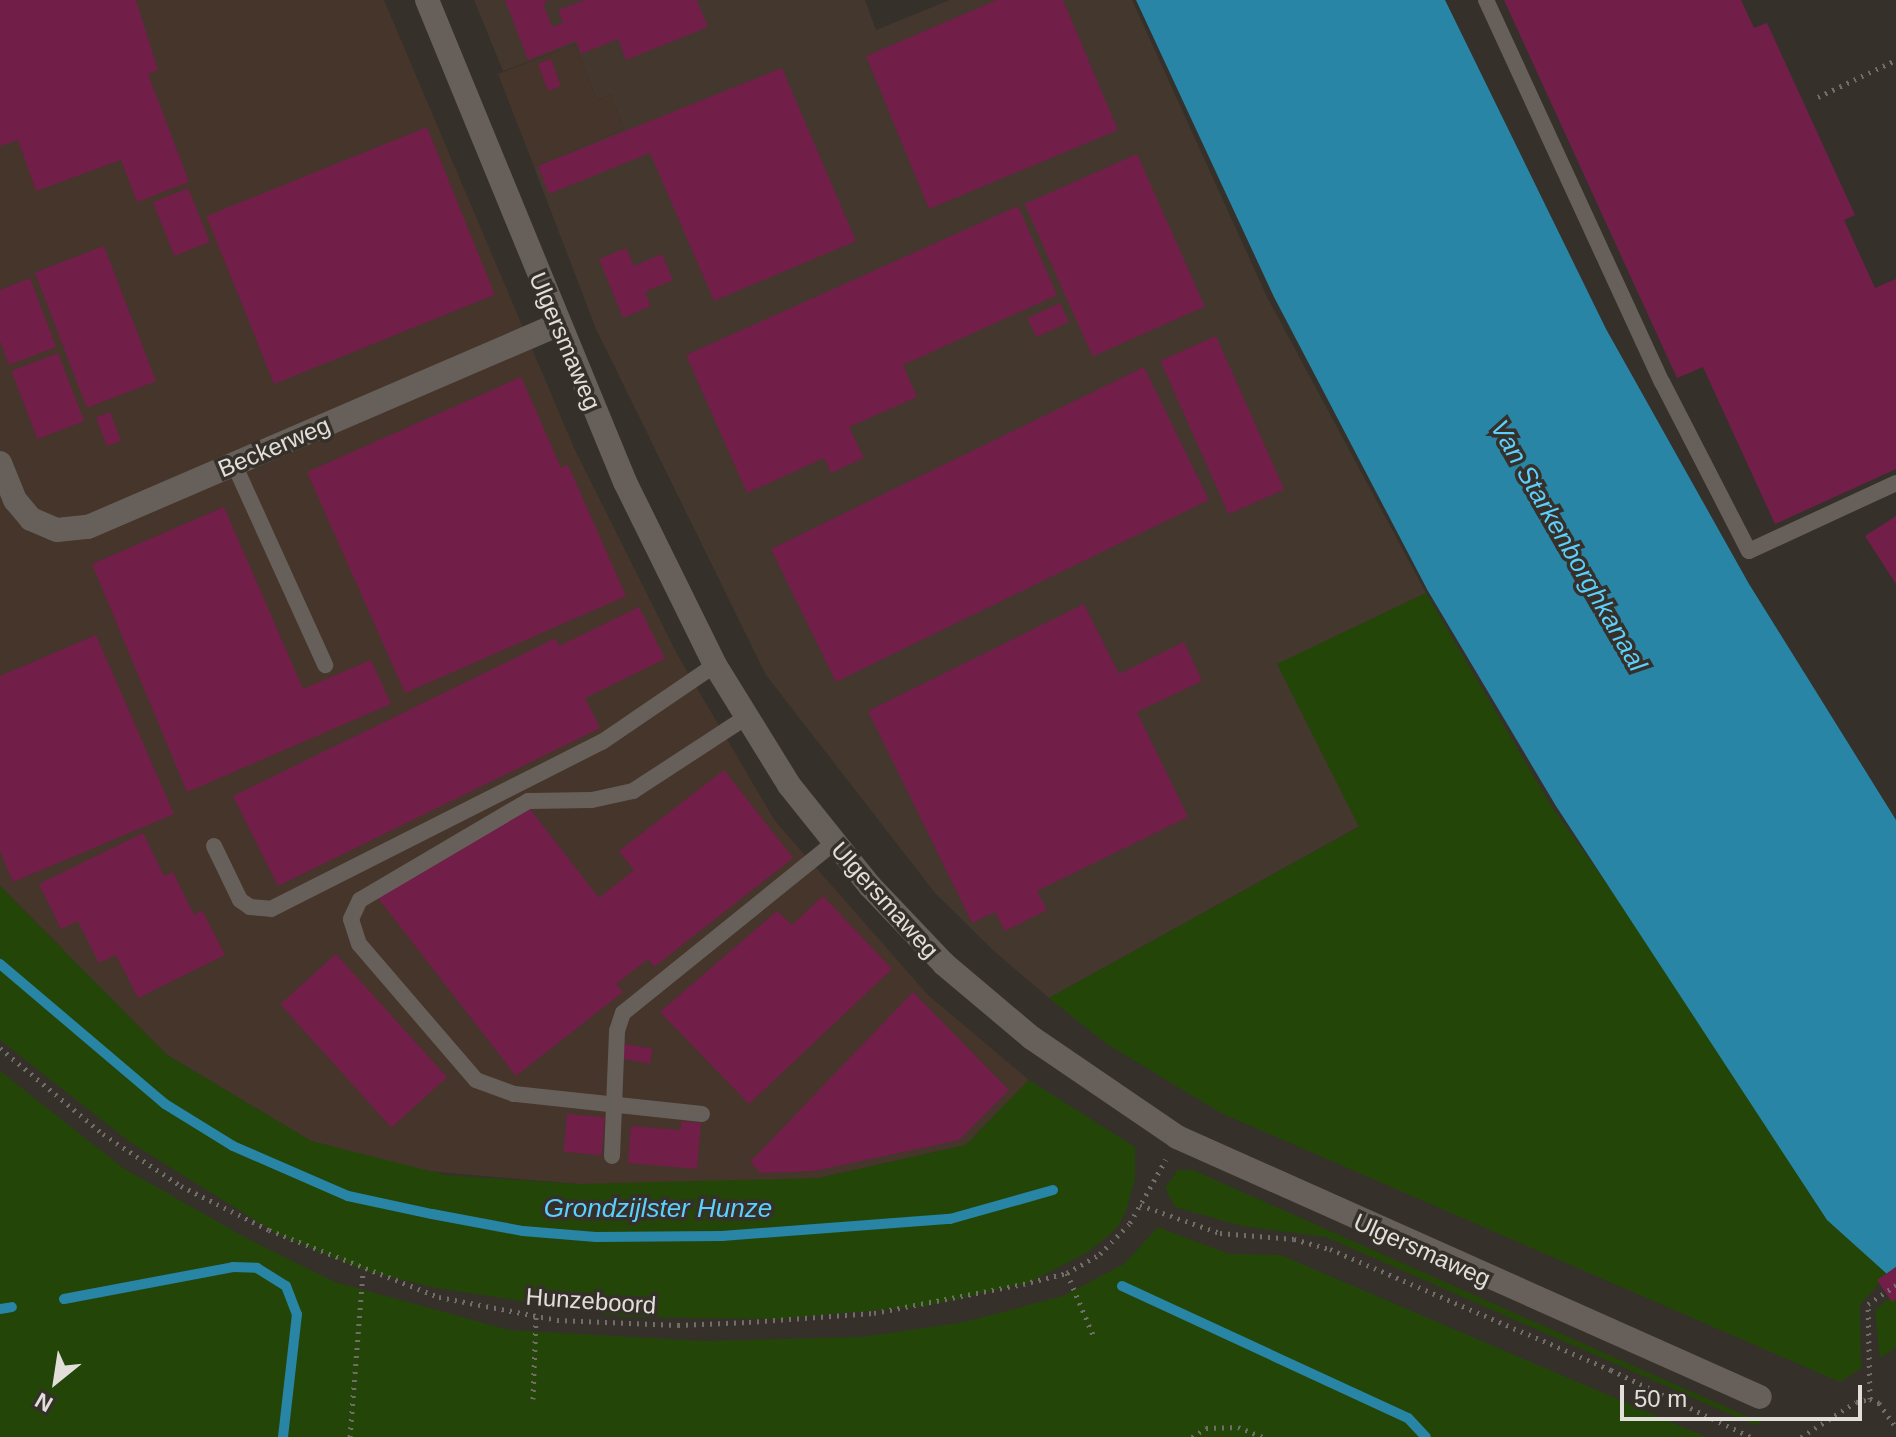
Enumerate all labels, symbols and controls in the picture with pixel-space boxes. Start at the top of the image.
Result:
street label: Ulgersmaweg [523,268,607,414]
street label: Beckerweg [214,411,334,483]
water label: Van Starkenborghkanaal [1483,415,1653,677]
street label: Ulgersmaweg [825,836,945,964]
water label: Grondzijlster Hunze [544,1193,772,1225]
street label: Ulgersmaweg [1349,1207,1495,1293]
street label: Hunzeboord [525,1282,657,1320]
north arrow [16,1341,96,1421]
scale bar [1624,1369,1866,1419]
text: 50 m [1634,1385,1687,1412]
text: N [31,1387,57,1417]

